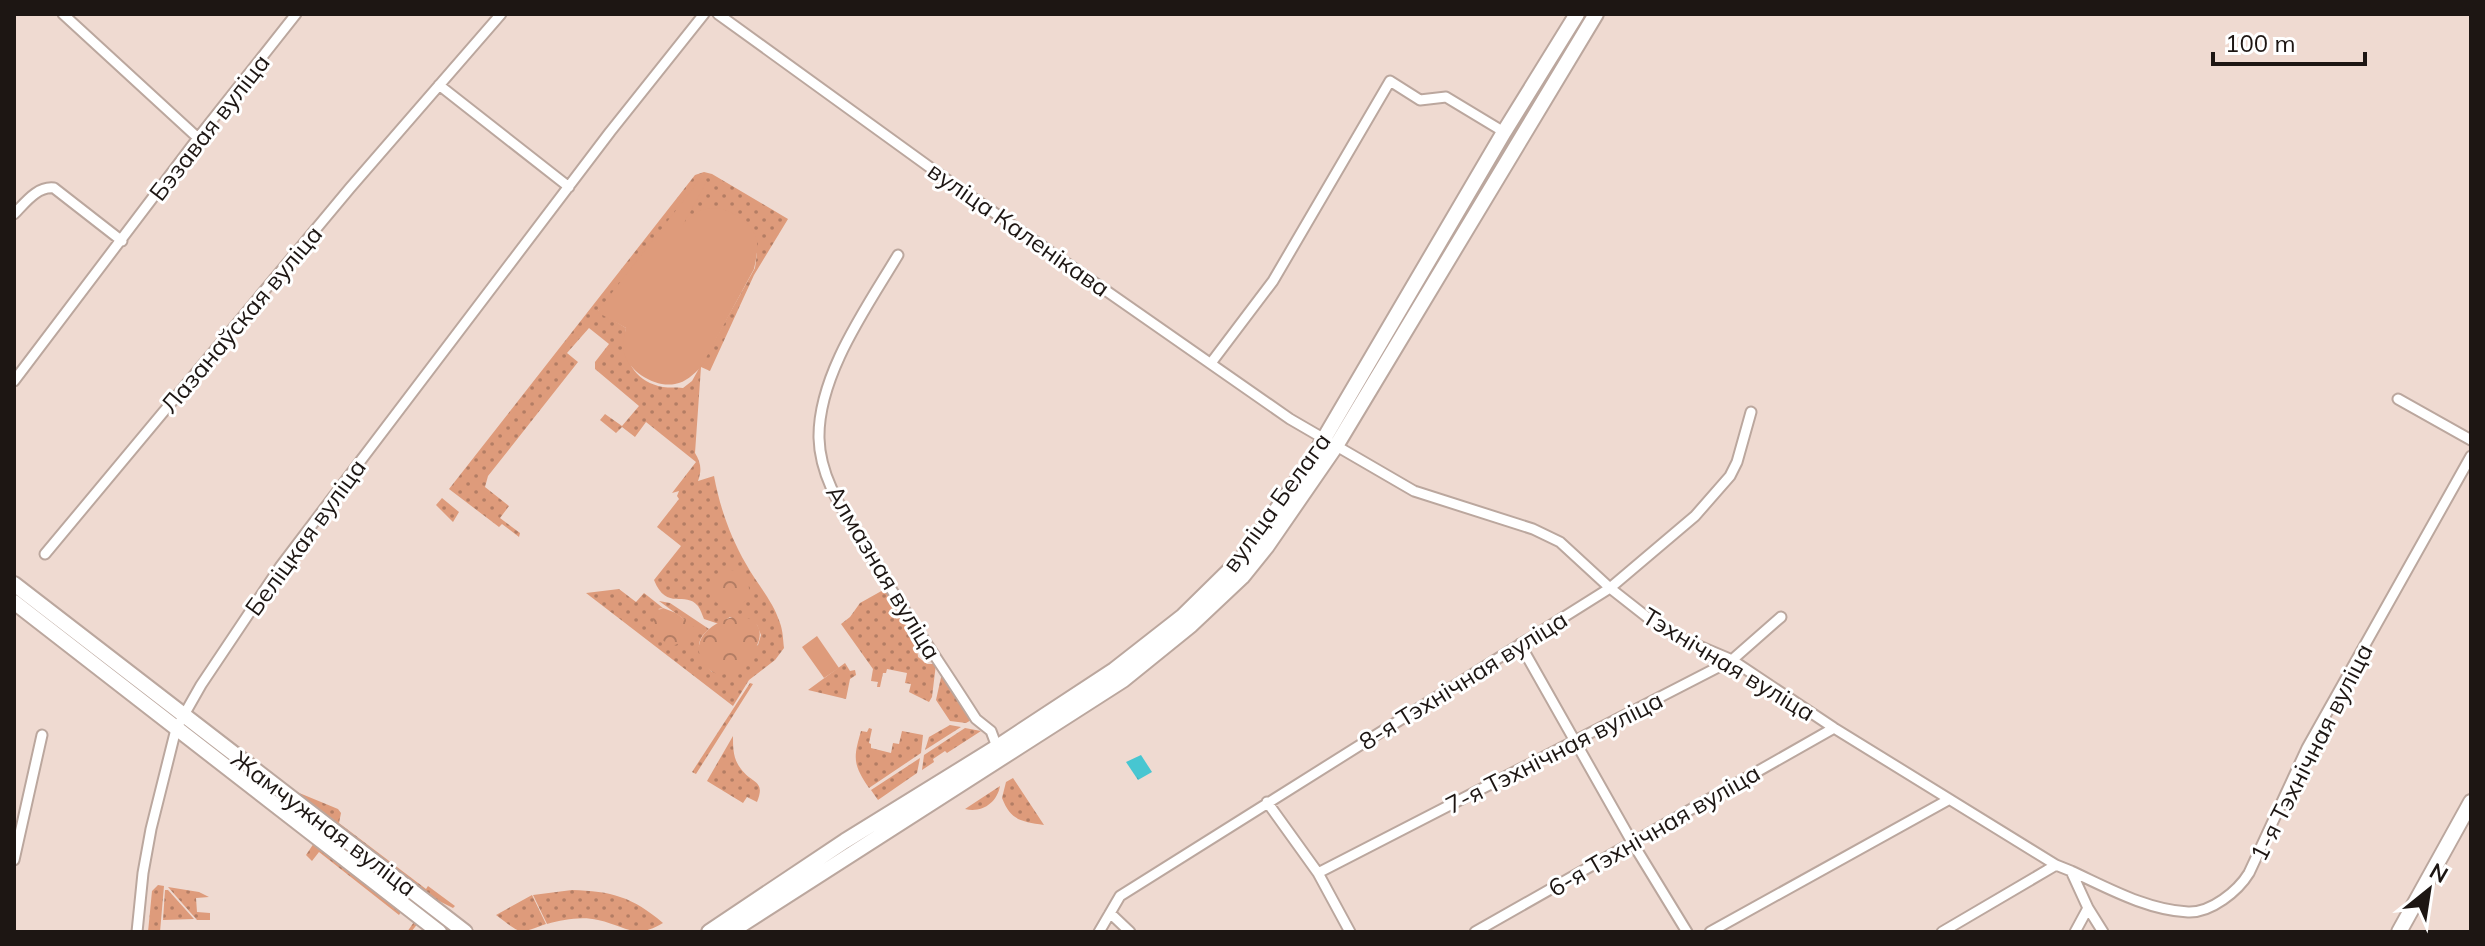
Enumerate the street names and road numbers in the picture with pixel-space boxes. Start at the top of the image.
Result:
street label: Бэзавая вуліца [142,48,276,206]
street label: вуліца Каленікава [922,155,1116,303]
street label: Лазанаўская вуліца [154,219,328,419]
street label: вуліца Белага [1215,426,1337,578]
street label: Беліцкая вуліца [238,453,372,621]
street label: Алмазная вуліца [820,479,948,665]
street label: Тэхнічная вуліца [1637,601,1821,727]
street label: 8-я Тэхнічная вуліца [1353,604,1573,756]
street label: 1-я Тэхнічная вуліца [2243,638,2379,866]
street label: 7-я Тэхнічная вуліца [1440,684,1668,820]
street label: Жамчужная вуліца [226,744,422,902]
street label: 6-я Тэхнічная вуліца [1543,757,1765,903]

